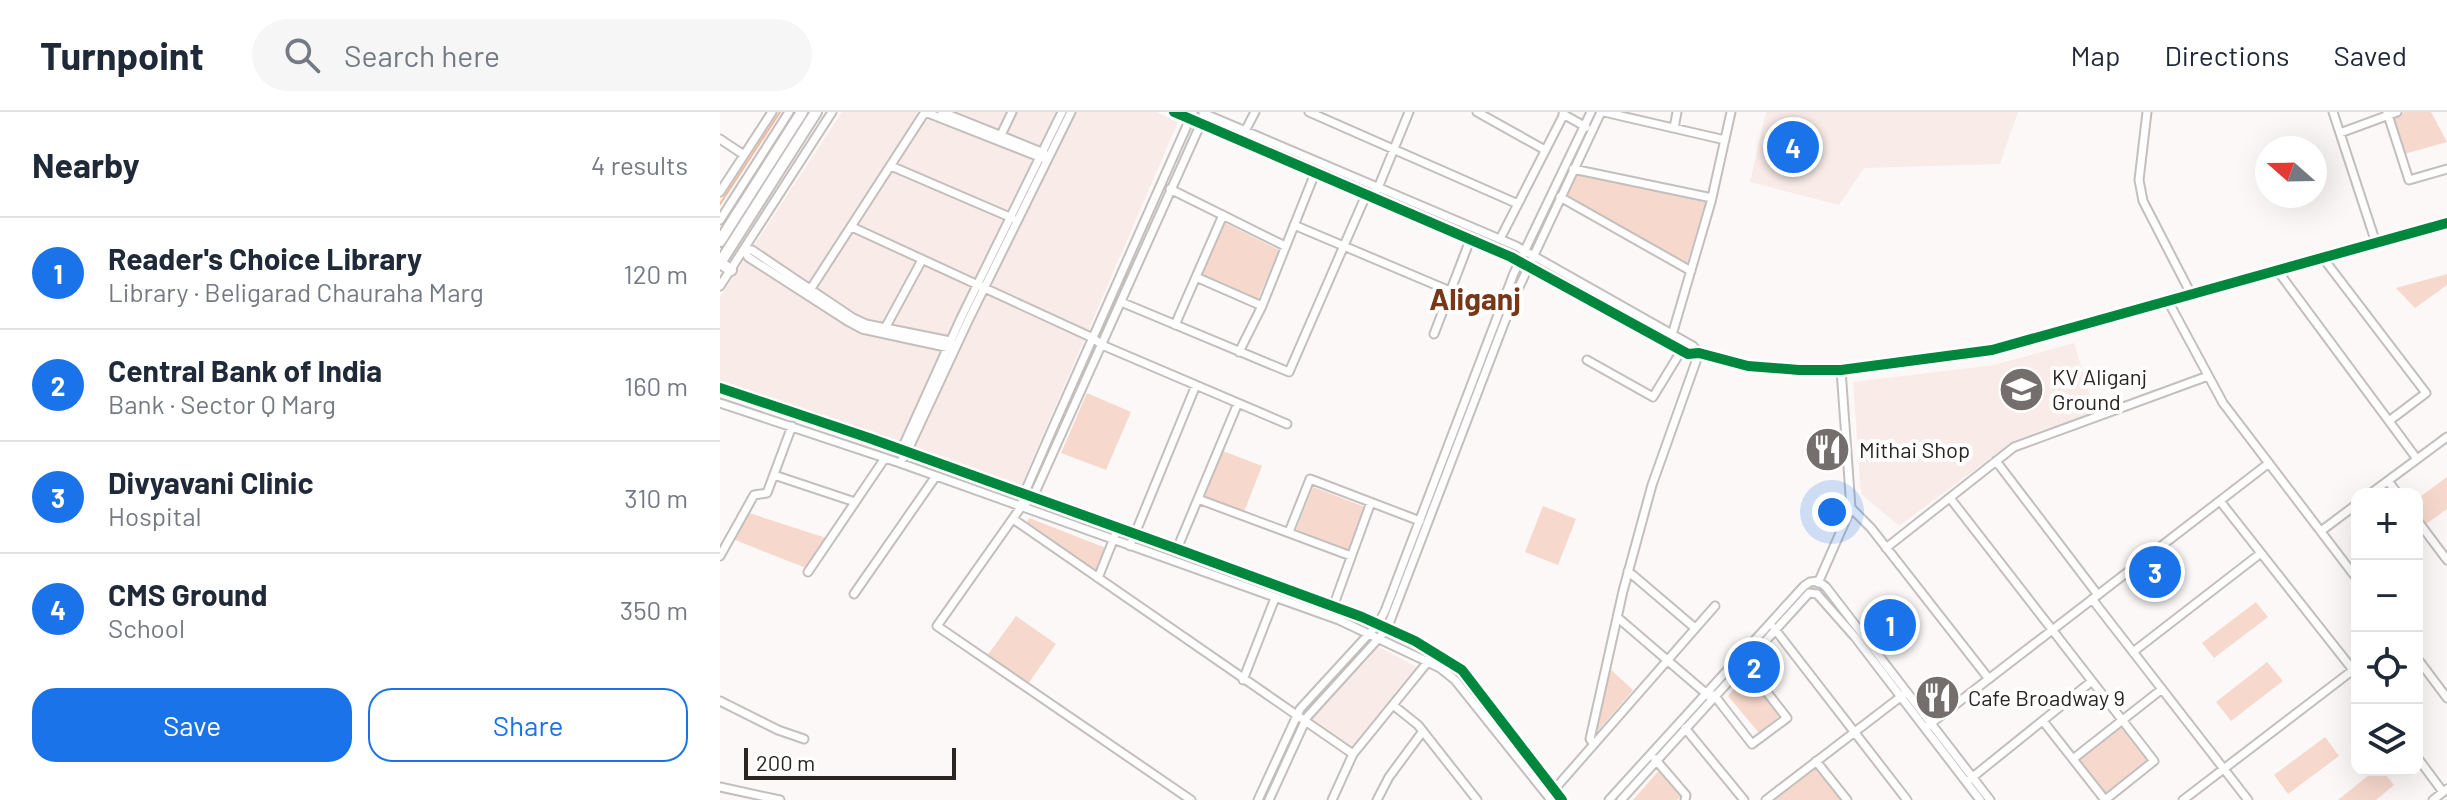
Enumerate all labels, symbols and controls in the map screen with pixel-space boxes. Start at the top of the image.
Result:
search box [252,19,812,91]
text: Turnpoint [40,32,204,78]
icon: search [280,33,324,77]
text: Search here [344,37,500,73]
text: Map [2071,38,2120,72]
text: Directions [2164,38,2290,72]
text: Saved [2334,38,2407,72]
pin: 4 [1767,117,1819,177]
north arrow [2255,136,2327,208]
text: Nearby [32,144,140,185]
text: 4 results [591,149,688,180]
text: Reader's Choice Library [108,240,422,276]
text: 1 [53,258,63,289]
text: 120 m [624,258,688,289]
text: Library · Beligarad Chauraha Marg [108,276,484,307]
district label: Aliganj [1429,280,1521,316]
text: Central Bank of India [108,352,382,388]
place label: KV Aliganj Ground [2052,363,2147,414]
school or university icon: KV Aliganj Ground [1997,366,2045,414]
text: 2 [51,370,65,401]
text: 160 m [624,370,688,401]
text: Bank · Sector Q Marg [108,388,336,419]
restaurant icon: Mithai Shop [1804,426,1852,474]
place label: Mithai Shop [1859,436,1970,462]
text: Divyavani Clinic [108,464,314,500]
text: 3 [51,482,65,513]
text: 310 m [624,482,688,513]
map controls [2351,488,2423,776]
button: + [2351,488,2423,560]
your location [1812,492,1852,532]
text: Hospital [108,500,201,531]
pin: 3 [2129,542,2181,602]
button: − [2351,560,2423,632]
text: CMS Ground [108,576,267,612]
text: 4 [50,594,66,625]
text: 350 m [620,594,688,625]
pin: 1 [1864,595,1916,655]
text: School [108,612,185,643]
button: locate [2351,632,2423,704]
pin: 2 [1728,637,1780,697]
restaurant icon: Cafe Broadway 9 [1913,674,1961,722]
place label: Cafe Broadway 9 [1968,684,2125,710]
button: Save [32,688,352,762]
button: Share [368,688,688,762]
button: layers [2351,704,2423,776]
scale bar [744,744,956,780]
text: 200 m [756,749,815,775]

